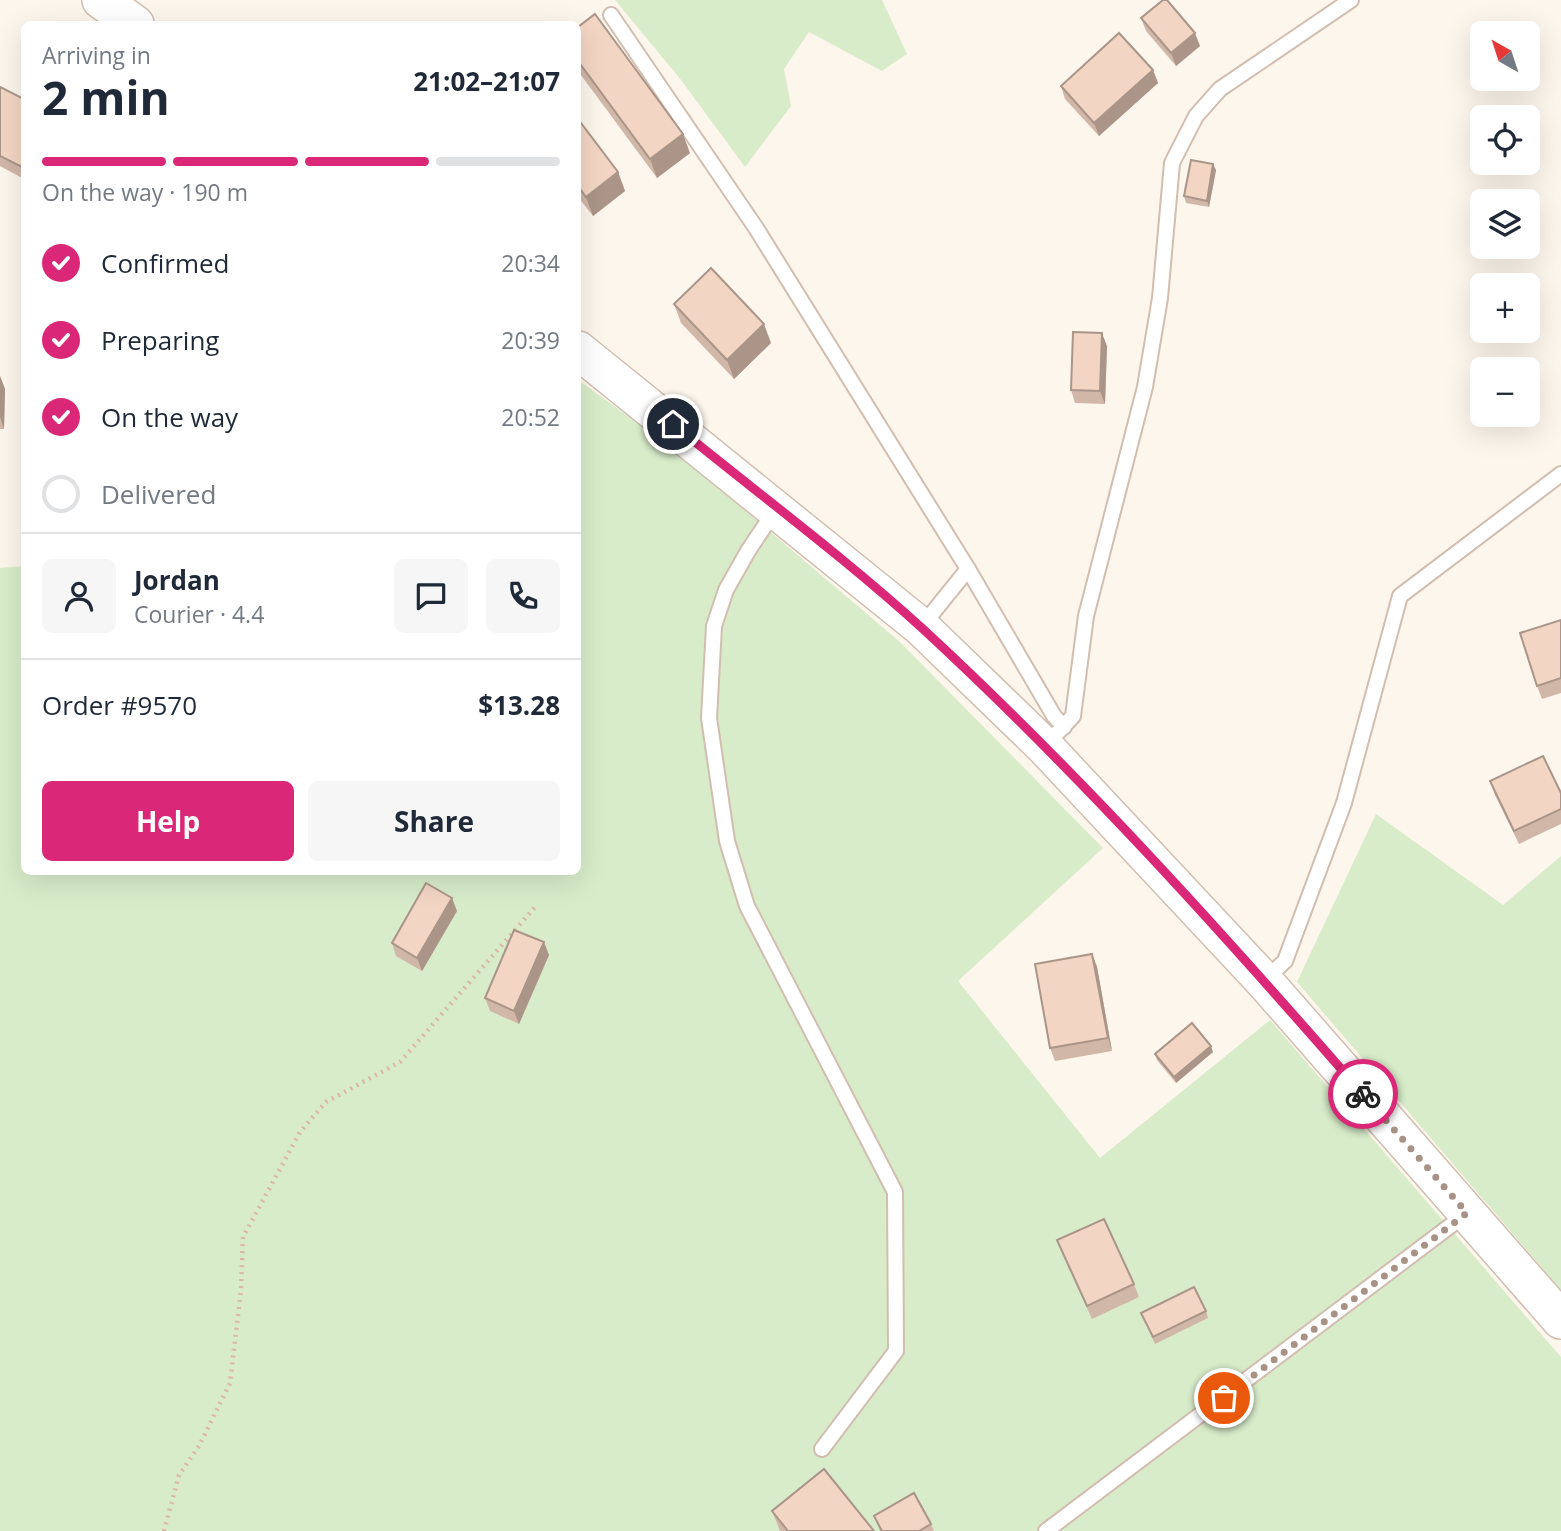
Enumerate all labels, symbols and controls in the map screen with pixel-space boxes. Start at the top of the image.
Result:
north arrow [1470,21,1540,91]
map controls [1470,21,1540,427]
text: Arriving in [42,39,151,71]
text: 21:02–21:07 [413,63,560,99]
text: 2 min [42,66,170,128]
button: locate [1470,105,1540,175]
text: On the way · 190 m [42,176,248,208]
button: layers [1470,189,1540,259]
icon: check [42,244,80,282]
text: Confirmed [101,245,229,281]
text: 20:34 [501,247,560,279]
button: + [1470,273,1540,343]
icon: check [42,321,80,359]
text: Preparing [101,322,219,358]
text: 20:39 [501,324,560,356]
button: − [1470,357,1540,427]
pin [643,394,703,454]
icon: check [42,398,80,436]
text: On the way [101,399,238,435]
text: 20:52 [501,401,560,433]
icon: home [654,405,692,443]
text: Delivered [101,476,216,512]
button: person [42,559,116,633]
button: chat [394,559,468,633]
button: phone [486,559,560,633]
text: Jordan [134,562,220,598]
text: Courier · 4.4 [134,598,264,630]
text: Order #9570 [42,687,197,723]
text: $13.28 [478,687,560,723]
button: Help [42,781,294,861]
button: Share [308,781,560,861]
courier [1328,1059,1398,1129]
icon: bike [1344,1075,1382,1113]
pin [1194,1368,1254,1428]
icon: bag [1205,1379,1243,1417]

